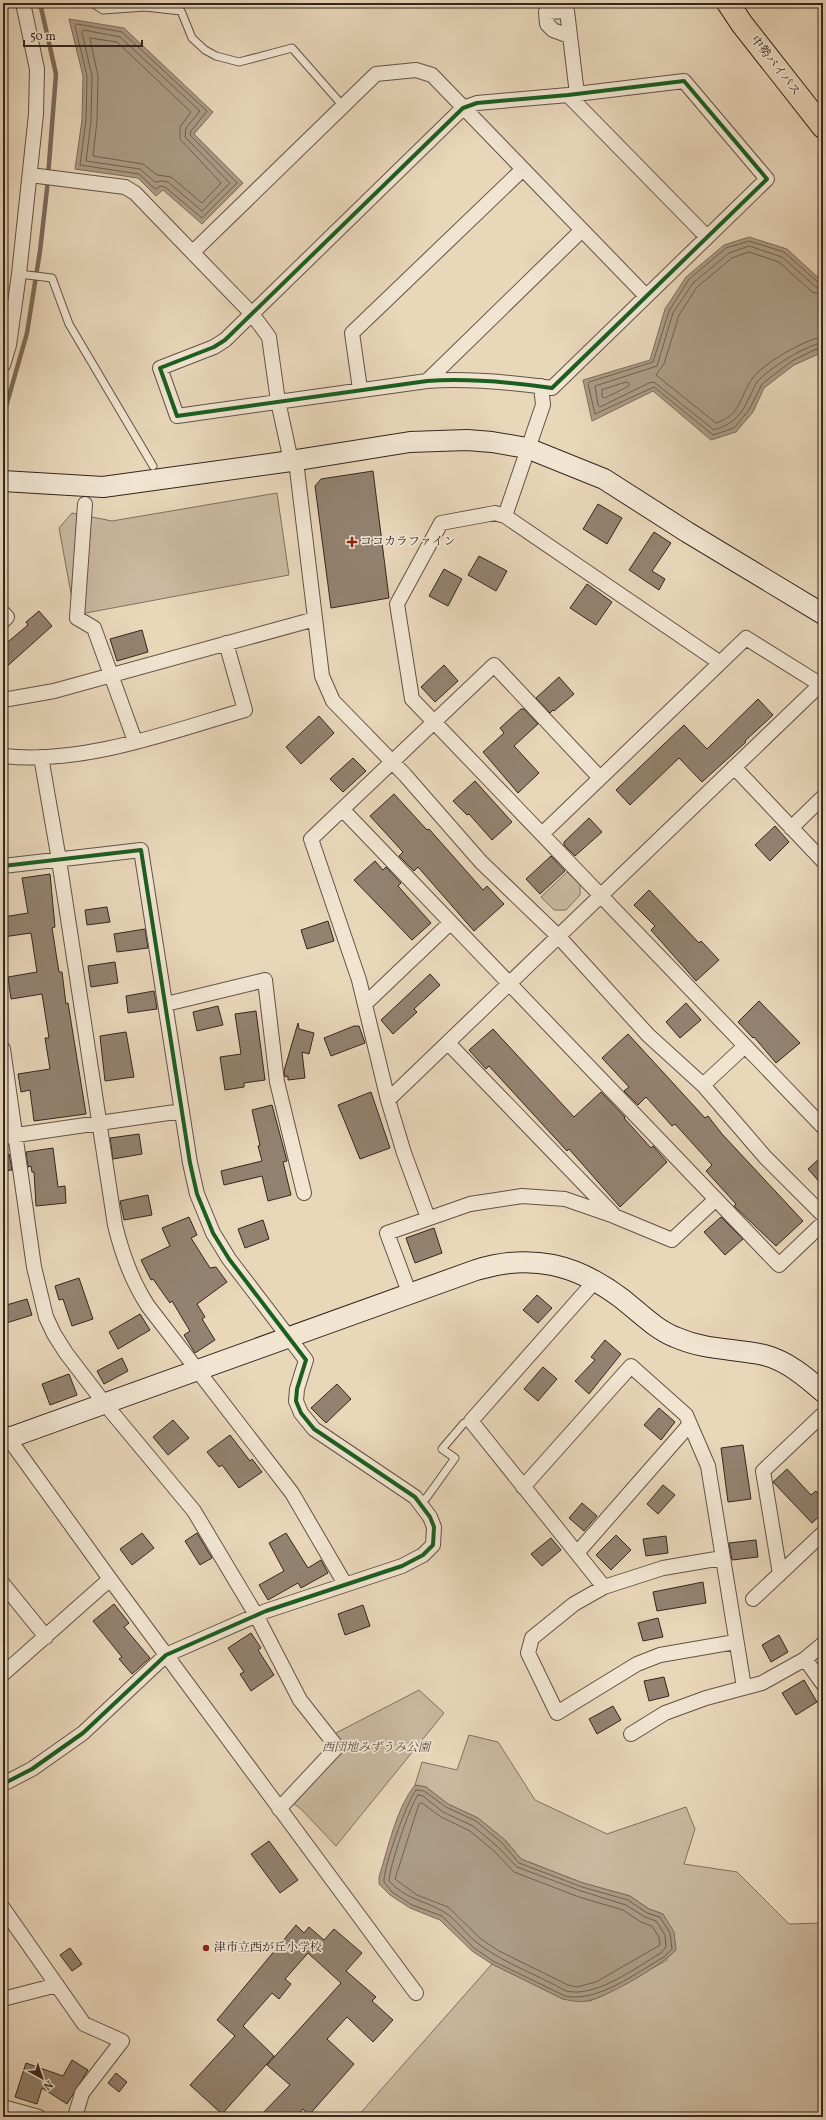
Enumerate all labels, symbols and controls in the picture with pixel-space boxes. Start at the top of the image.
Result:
scale bar [24,22,142,48]
text: 50 m [30,29,56,45]
street label: 中勢バイパス [747,33,803,99]
place label: ココカラファイン [360,534,456,550]
marker: ココカラファイン [347,537,357,547]
park label: 西団地みずうみ公園 [322,1740,432,1756]
place label: 津市立西が丘小学校 [214,1940,322,1956]
marker: 津市立西が丘小学校 [201,1943,211,1953]
north arrow [22,2058,62,2098]
text: N [40,2076,55,2093]

